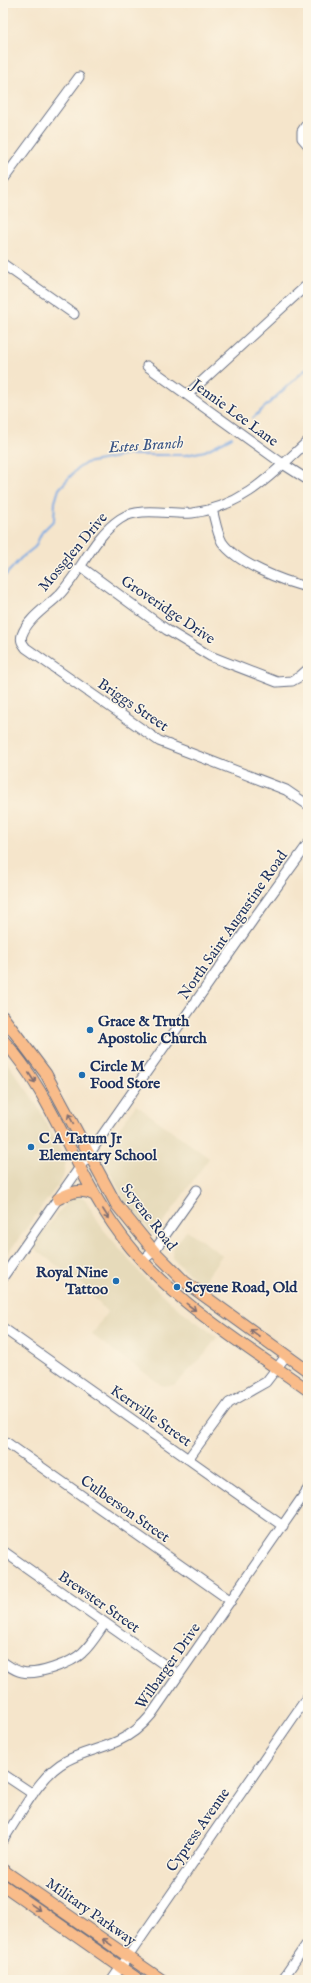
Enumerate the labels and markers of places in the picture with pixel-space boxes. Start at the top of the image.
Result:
place label: Grace & Truth Apostolic Church [97,1012,208,1048]
marker: Grace & Truth Apostolic Church [85,1025,95,1035]
place label: Circle M Food Store [90,1057,160,1093]
marker: Circle M Food Store [77,1070,87,1080]
place label: C A Tatum Jr Elementary School [39,1129,158,1165]
marker: C A Tatum Jr Elementary School [26,1142,36,1152]
place label: Royal Nine Tattoo [36,1263,108,1299]
marker: Royal Nine Tattoo [111,1276,121,1286]
place label: Scyene Road, Old [185,1278,298,1297]
marker: Scyene Road, Old [172,1282,182,1292]

